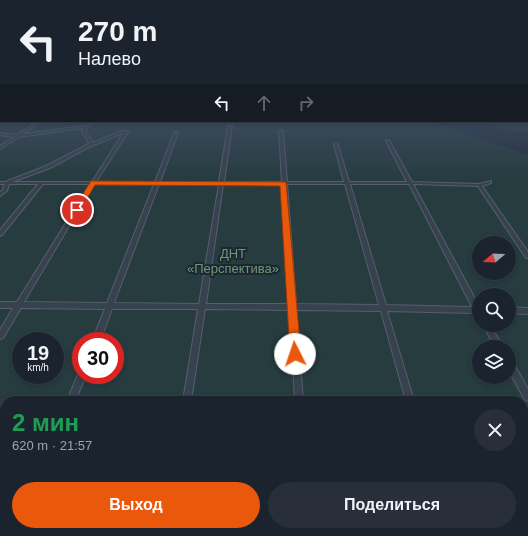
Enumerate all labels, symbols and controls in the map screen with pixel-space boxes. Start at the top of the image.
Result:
icon: left [12,16,64,68]
text: 270 m [78,16,157,47]
text: Налево [78,49,141,69]
icon: left [211,92,233,114]
icon: ahead [253,92,275,114]
icon: right [295,92,317,114]
pin [60,193,94,227]
icon: arrive [66,199,88,221]
north arrow [472,236,516,280]
map controls [472,236,516,384]
park label: ДНТ «Перспектива» [187,246,279,276]
button: search [472,288,516,332]
speed limit sign: 30 [72,332,124,384]
position arrow [274,333,316,375]
button: layers [472,340,516,384]
text: 19 [27,342,49,364]
text: km/h [27,362,49,373]
text: 2 мин [12,409,79,436]
button: close [474,409,516,451]
text: 620 m · 21:57 [12,438,92,453]
button: Выход [12,482,260,528]
button: Поделиться [268,482,516,528]

